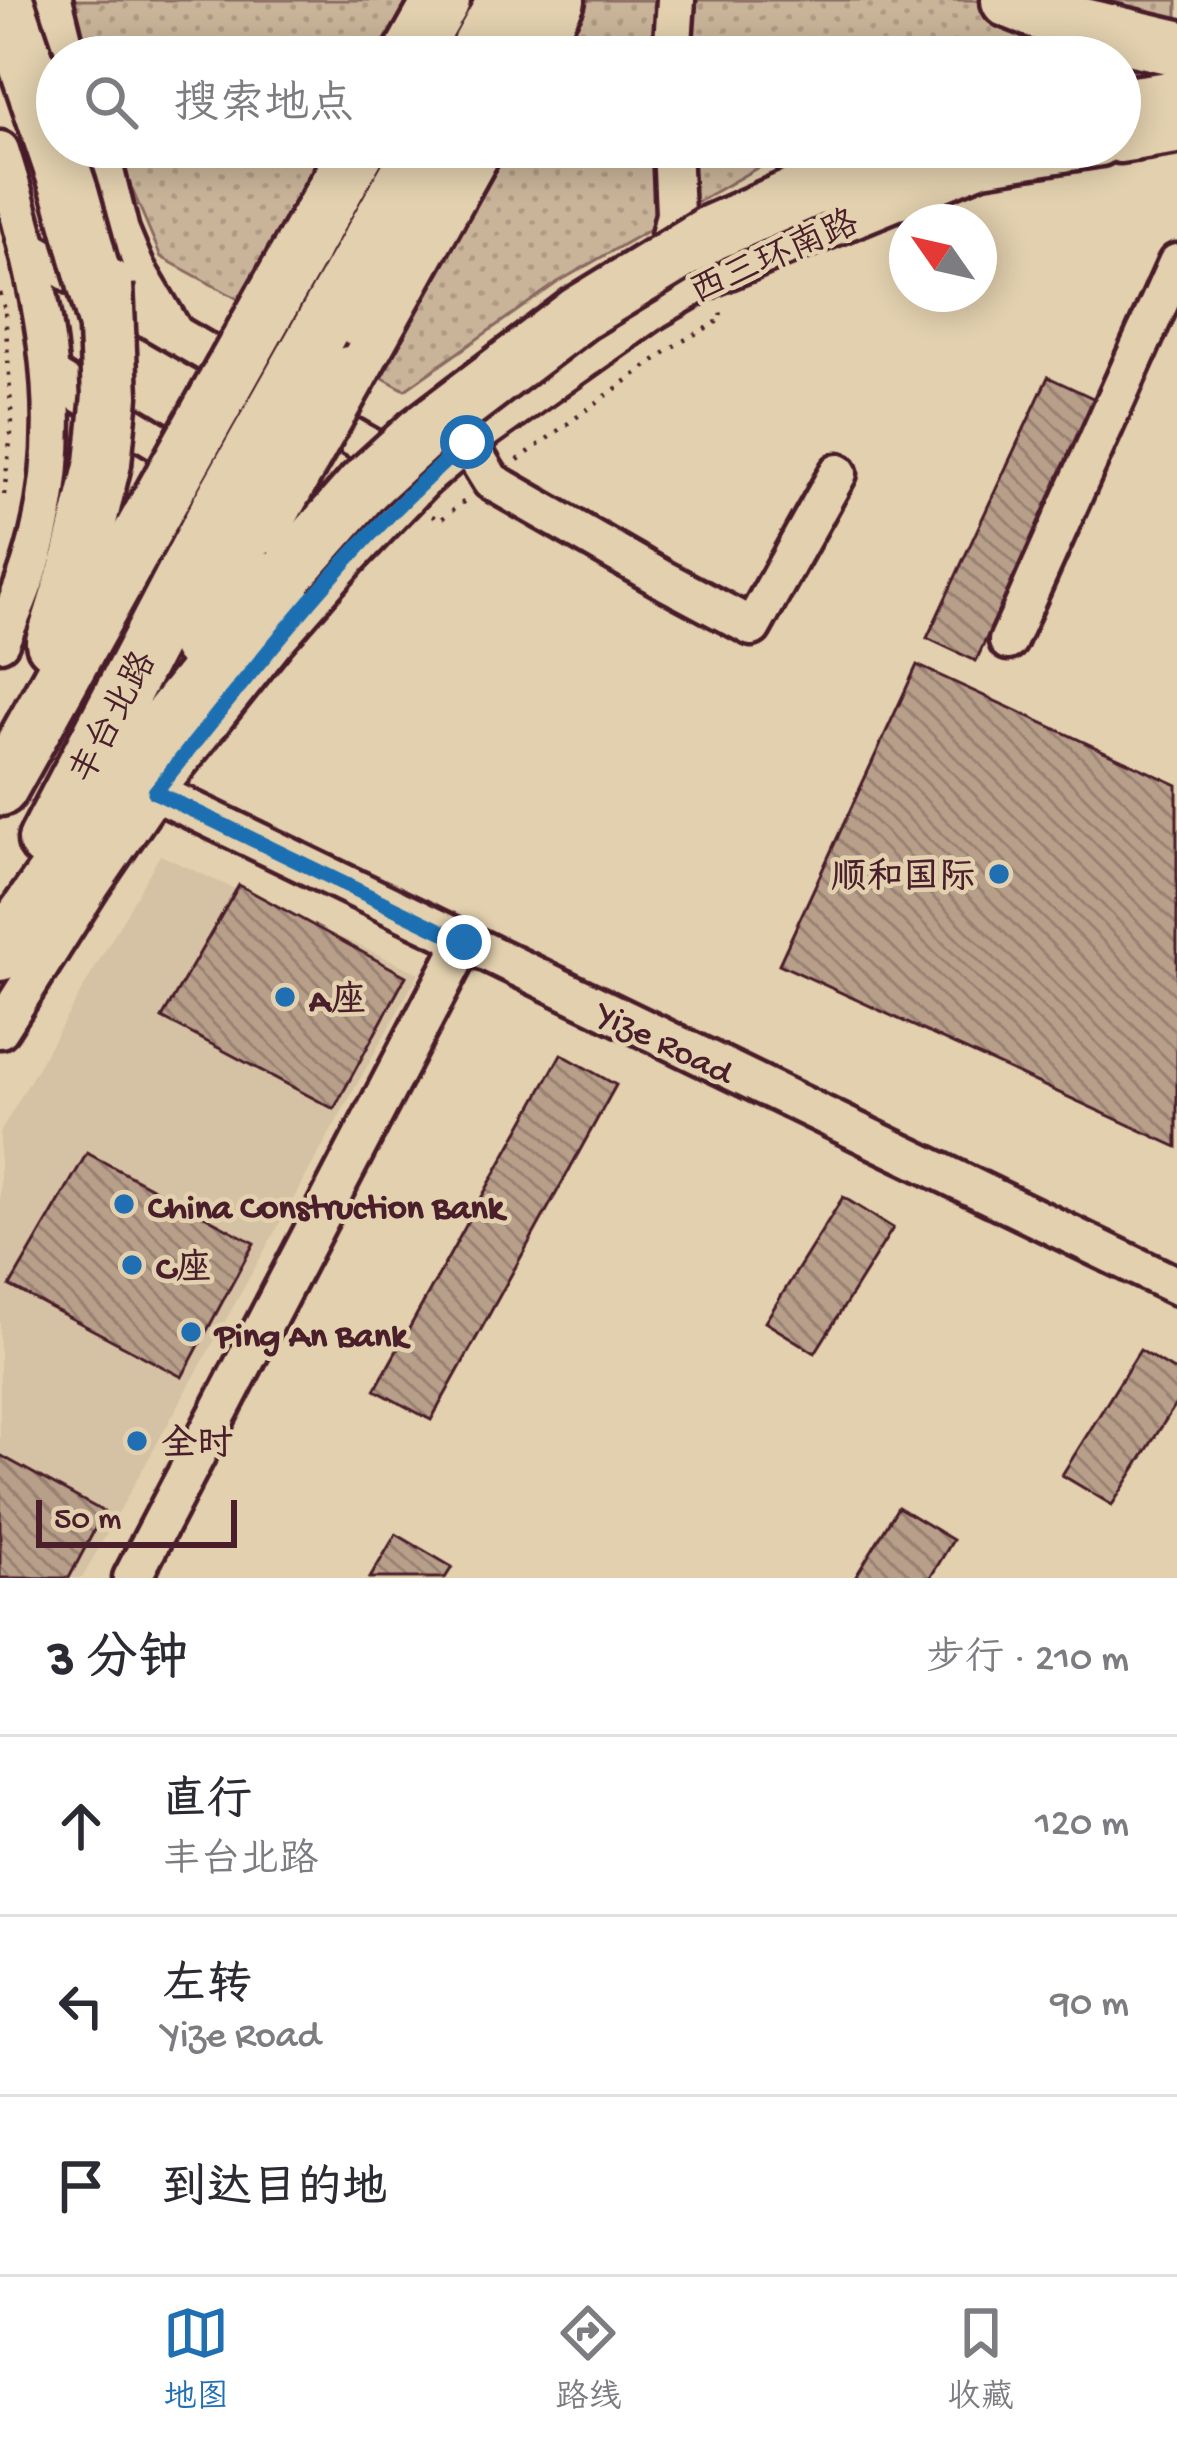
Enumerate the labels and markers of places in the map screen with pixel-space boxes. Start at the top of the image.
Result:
place label: 顺和国际 [831,857,975,902]
marker: 顺和国际 [986,861,1012,887]
place label: A座 [308,980,366,1025]
marker: A座 [272,984,298,1010]
place label: China Construction Bank [148,1189,508,1232]
marker: China Construction Bank [111,1191,137,1217]
place label: C座 [156,1248,212,1293]
marker: C座 [119,1252,145,1278]
place label: Ping An Bank [213,1317,411,1360]
marker: Ping An Bank [178,1319,204,1345]
place label: 全时 [161,1424,233,1469]
marker: 全时 [124,1428,150,1454]

